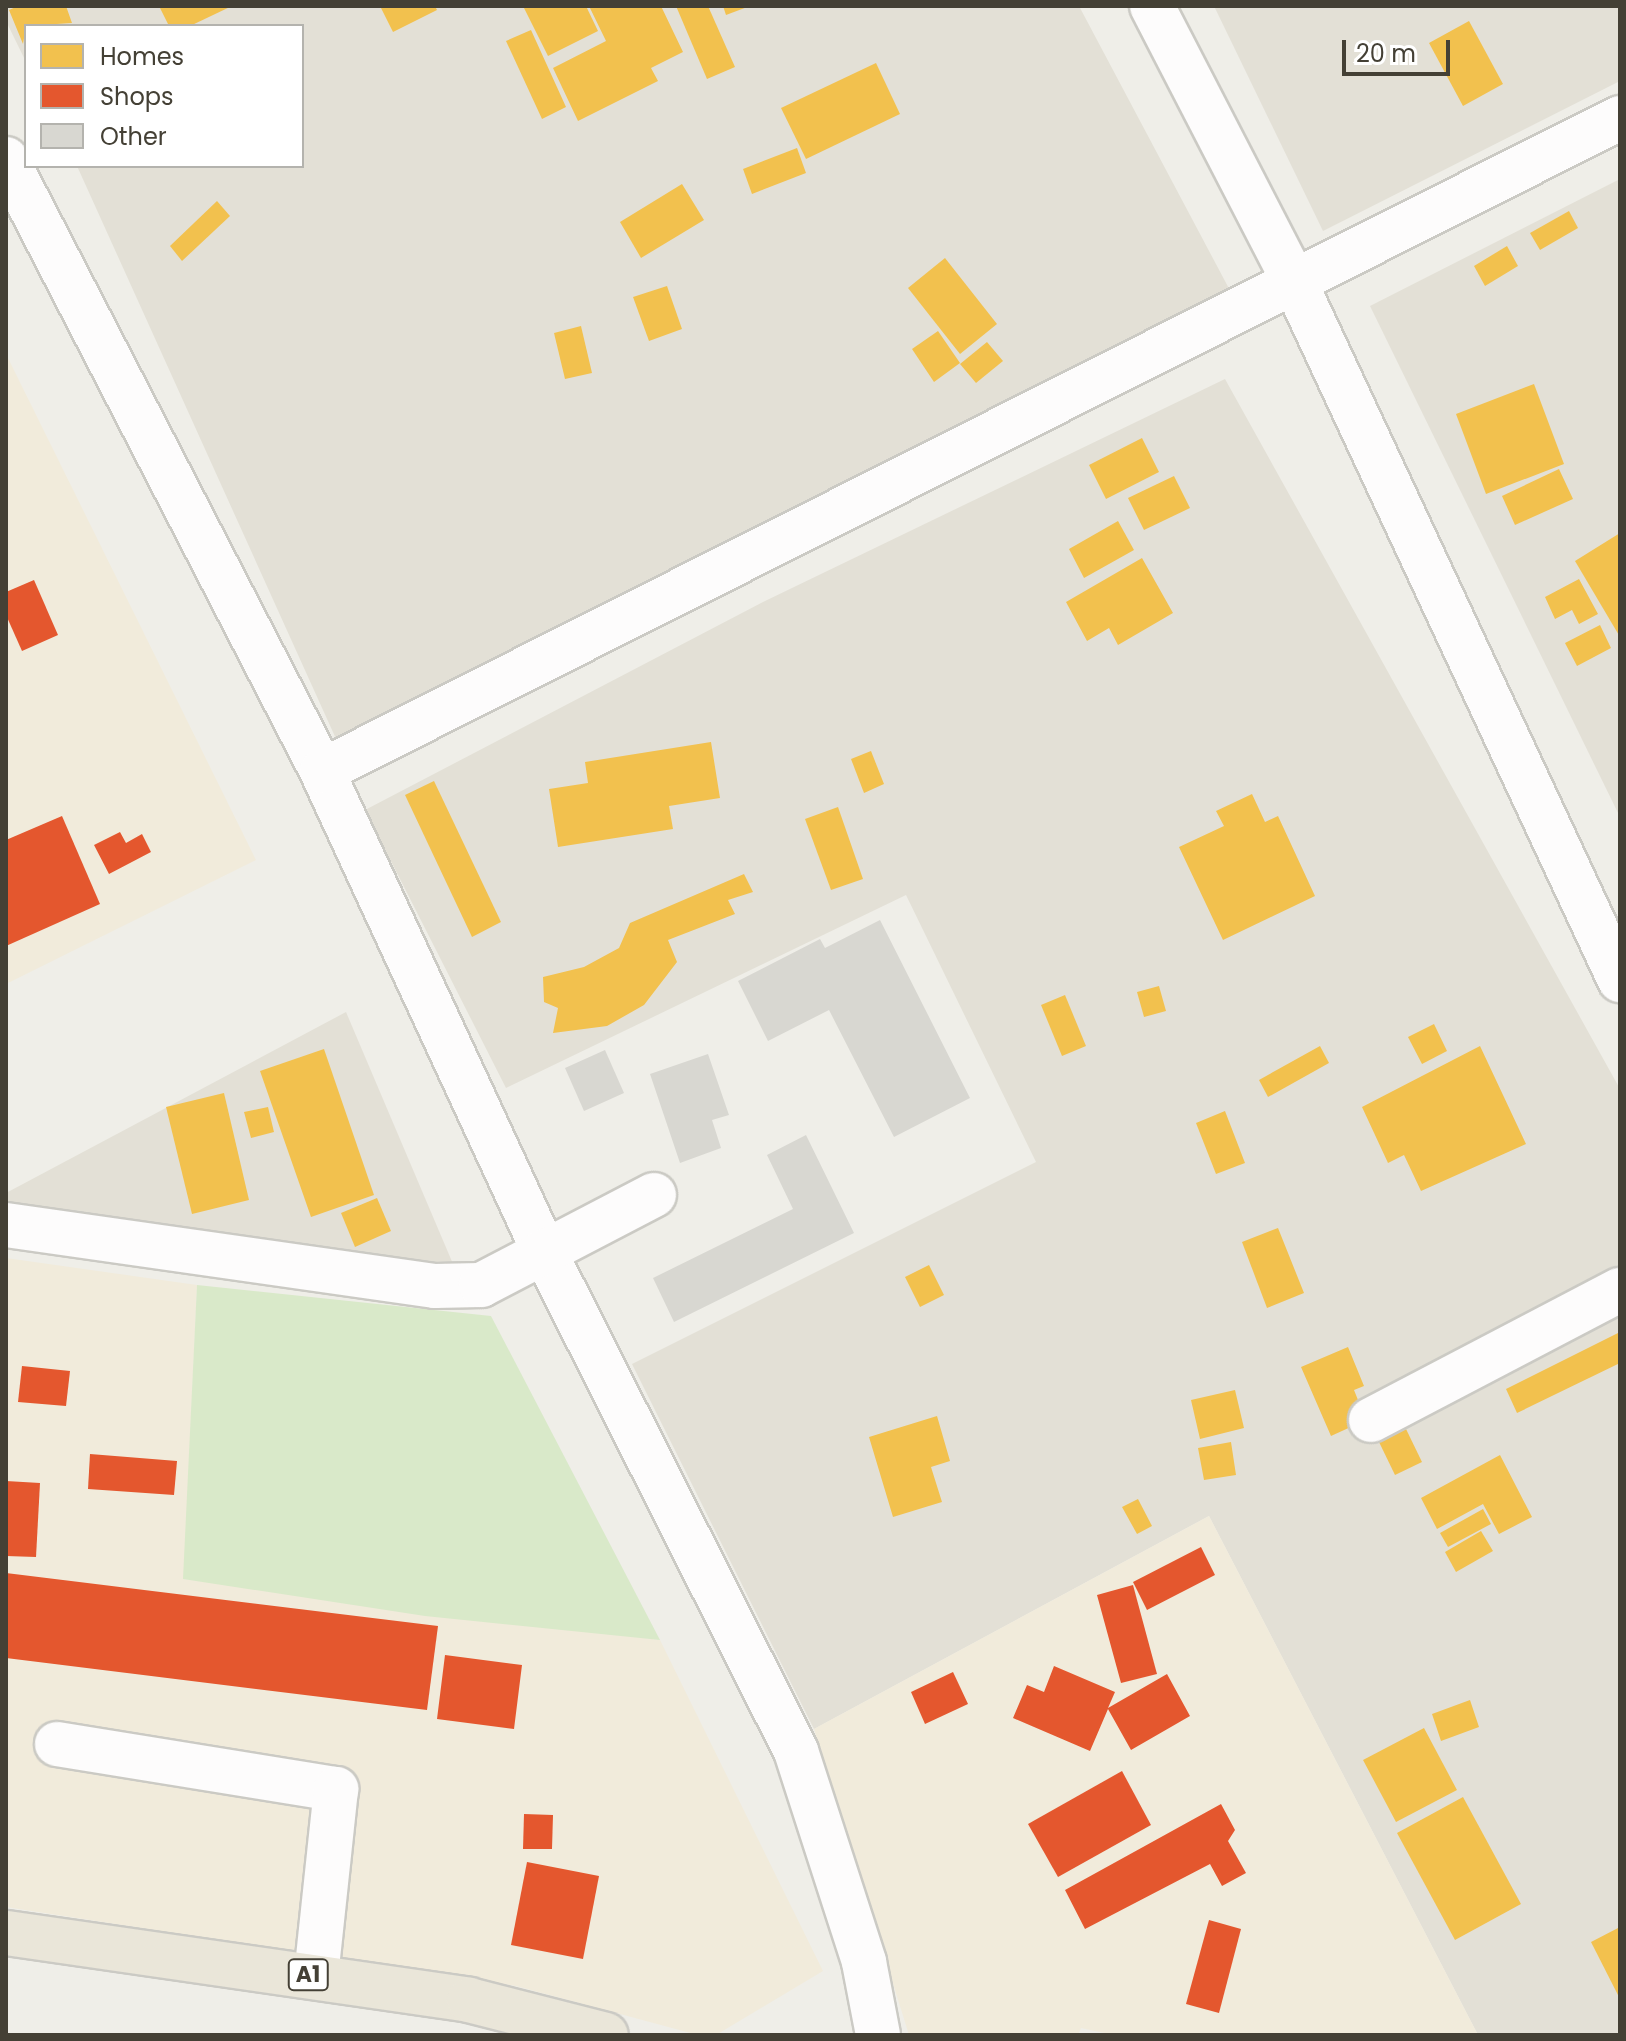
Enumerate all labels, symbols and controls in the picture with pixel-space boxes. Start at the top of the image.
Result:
legend [24,24,304,168]
scale bar [1346,24,1454,74]
text: 20 m [1356,37,1416,70]
text: Homes [100,40,184,73]
text: Shops [100,80,174,113]
text: Other [100,120,167,153]
road number: A1 [286,1957,330,1993]

